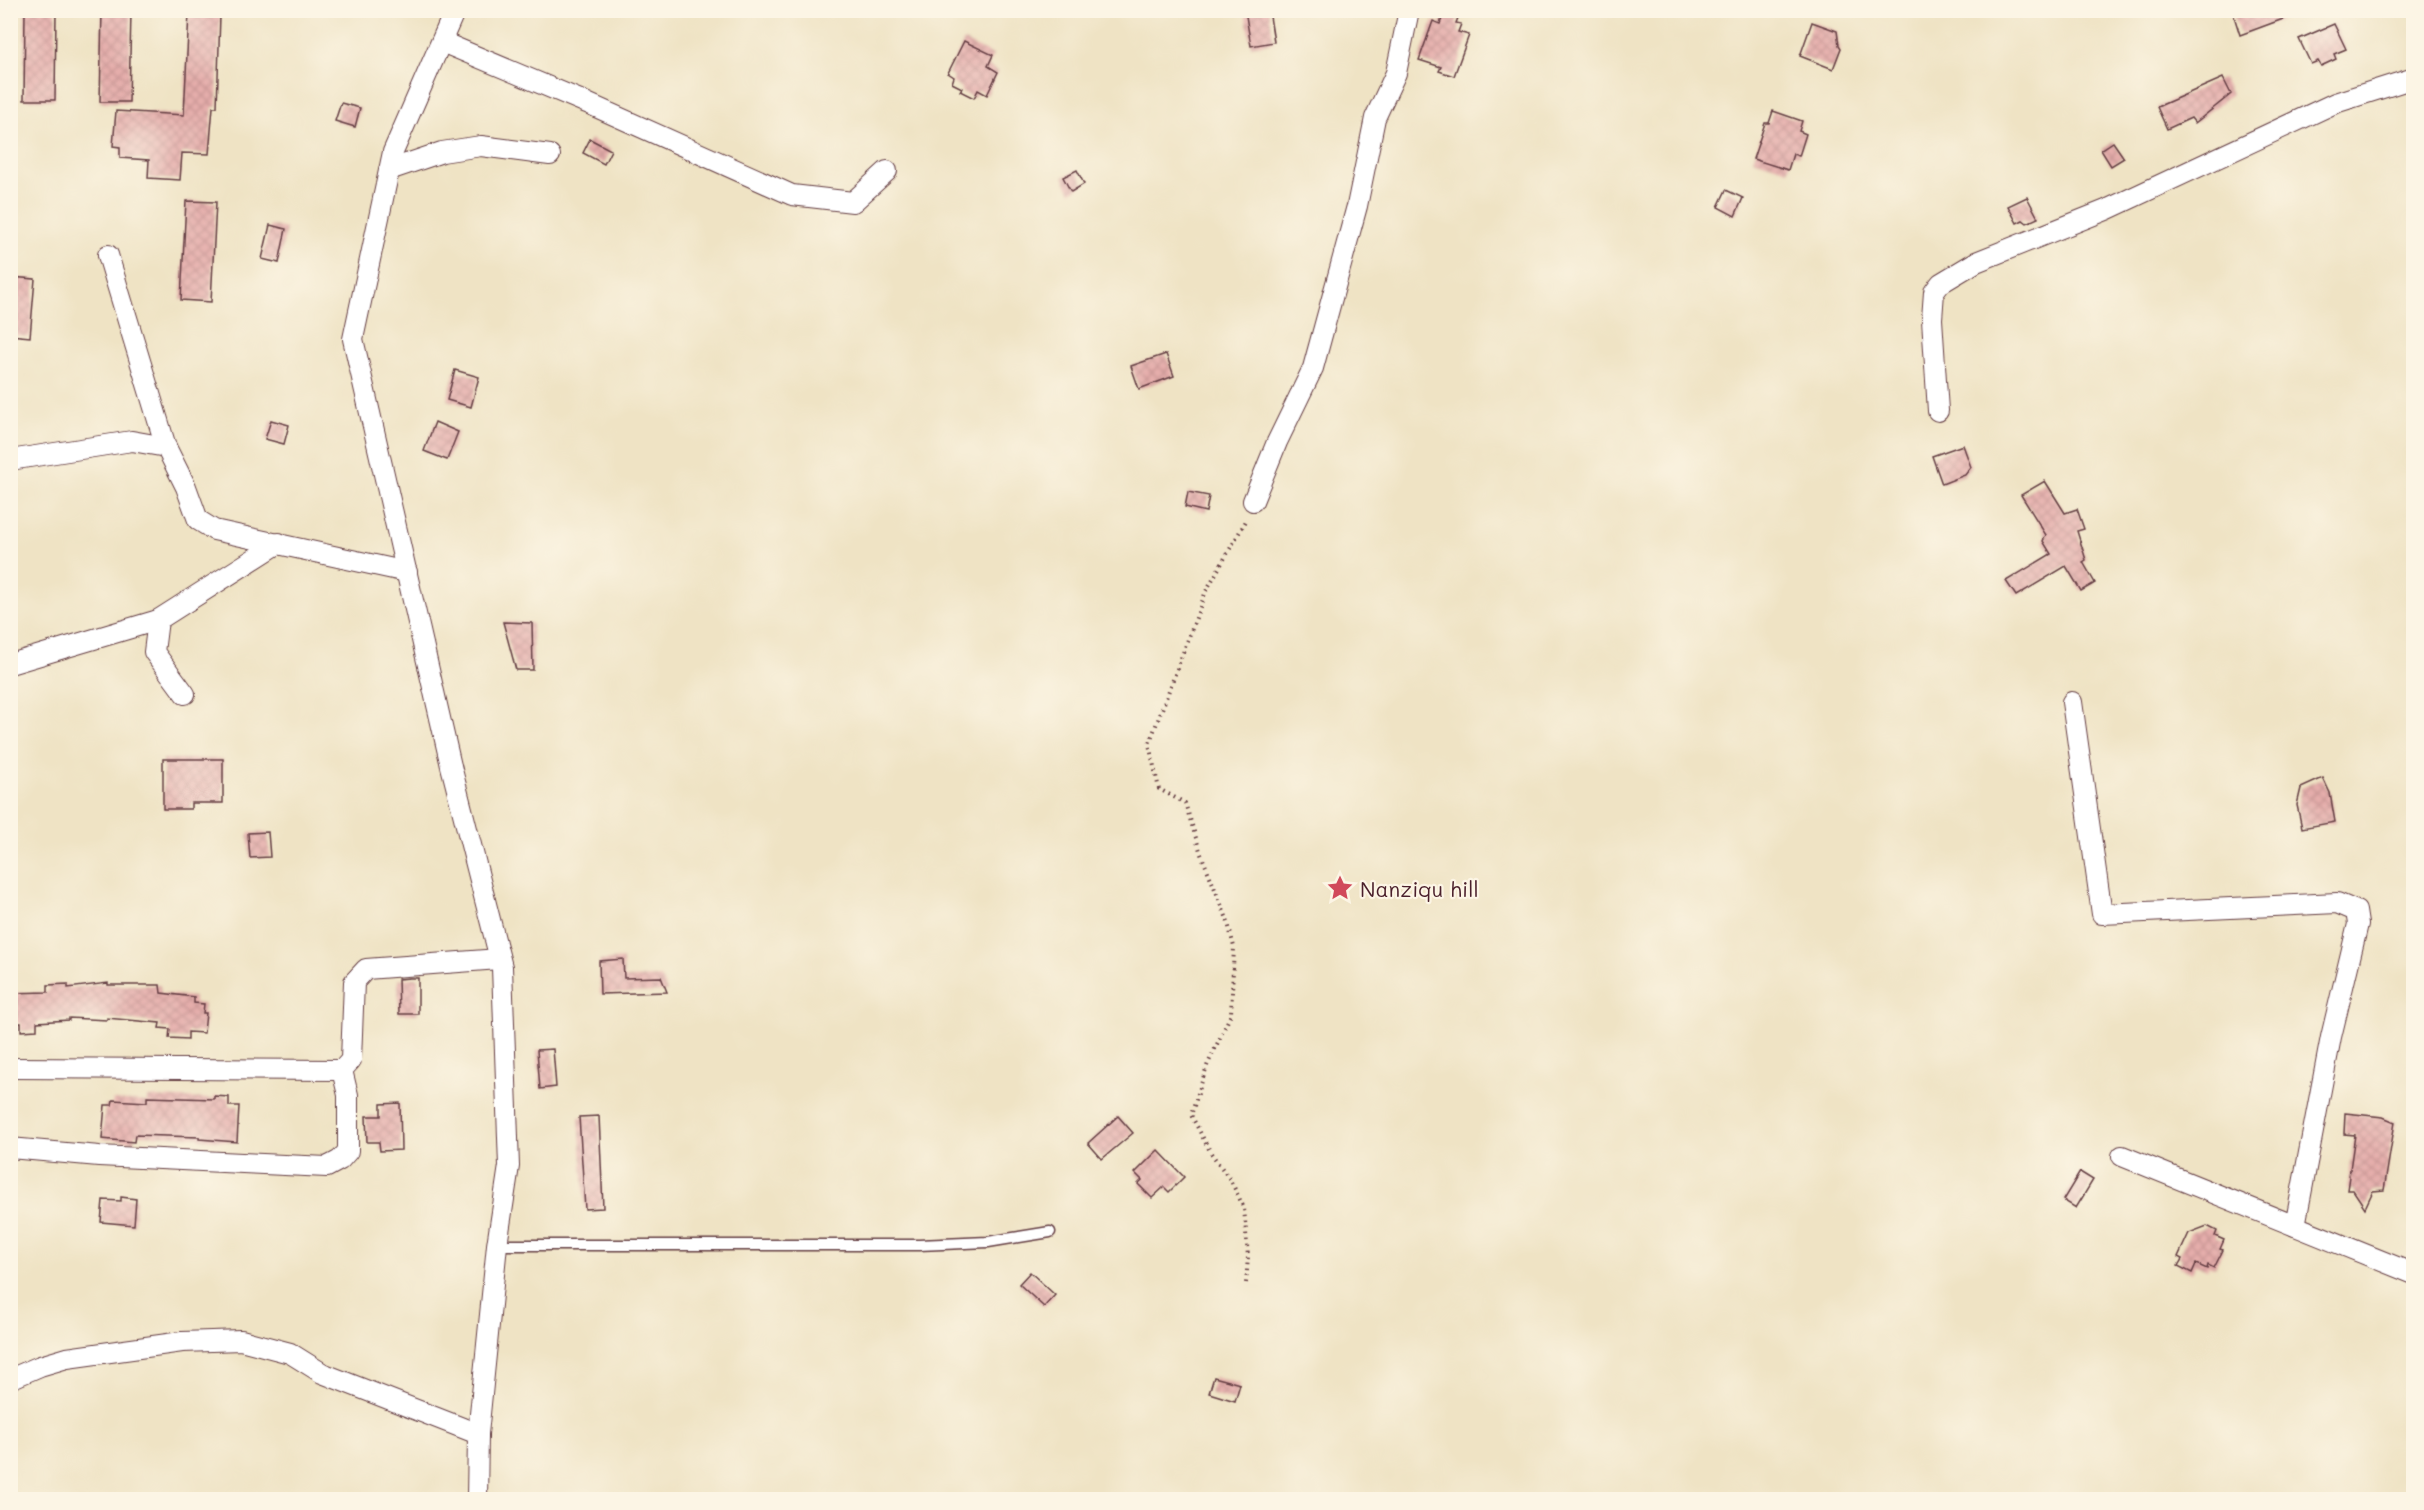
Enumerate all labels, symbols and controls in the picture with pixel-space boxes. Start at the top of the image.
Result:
place icon: Nanziqu hill [1325,873,1355,903]
place label: Nanziqu hill [1360,875,1479,902]

